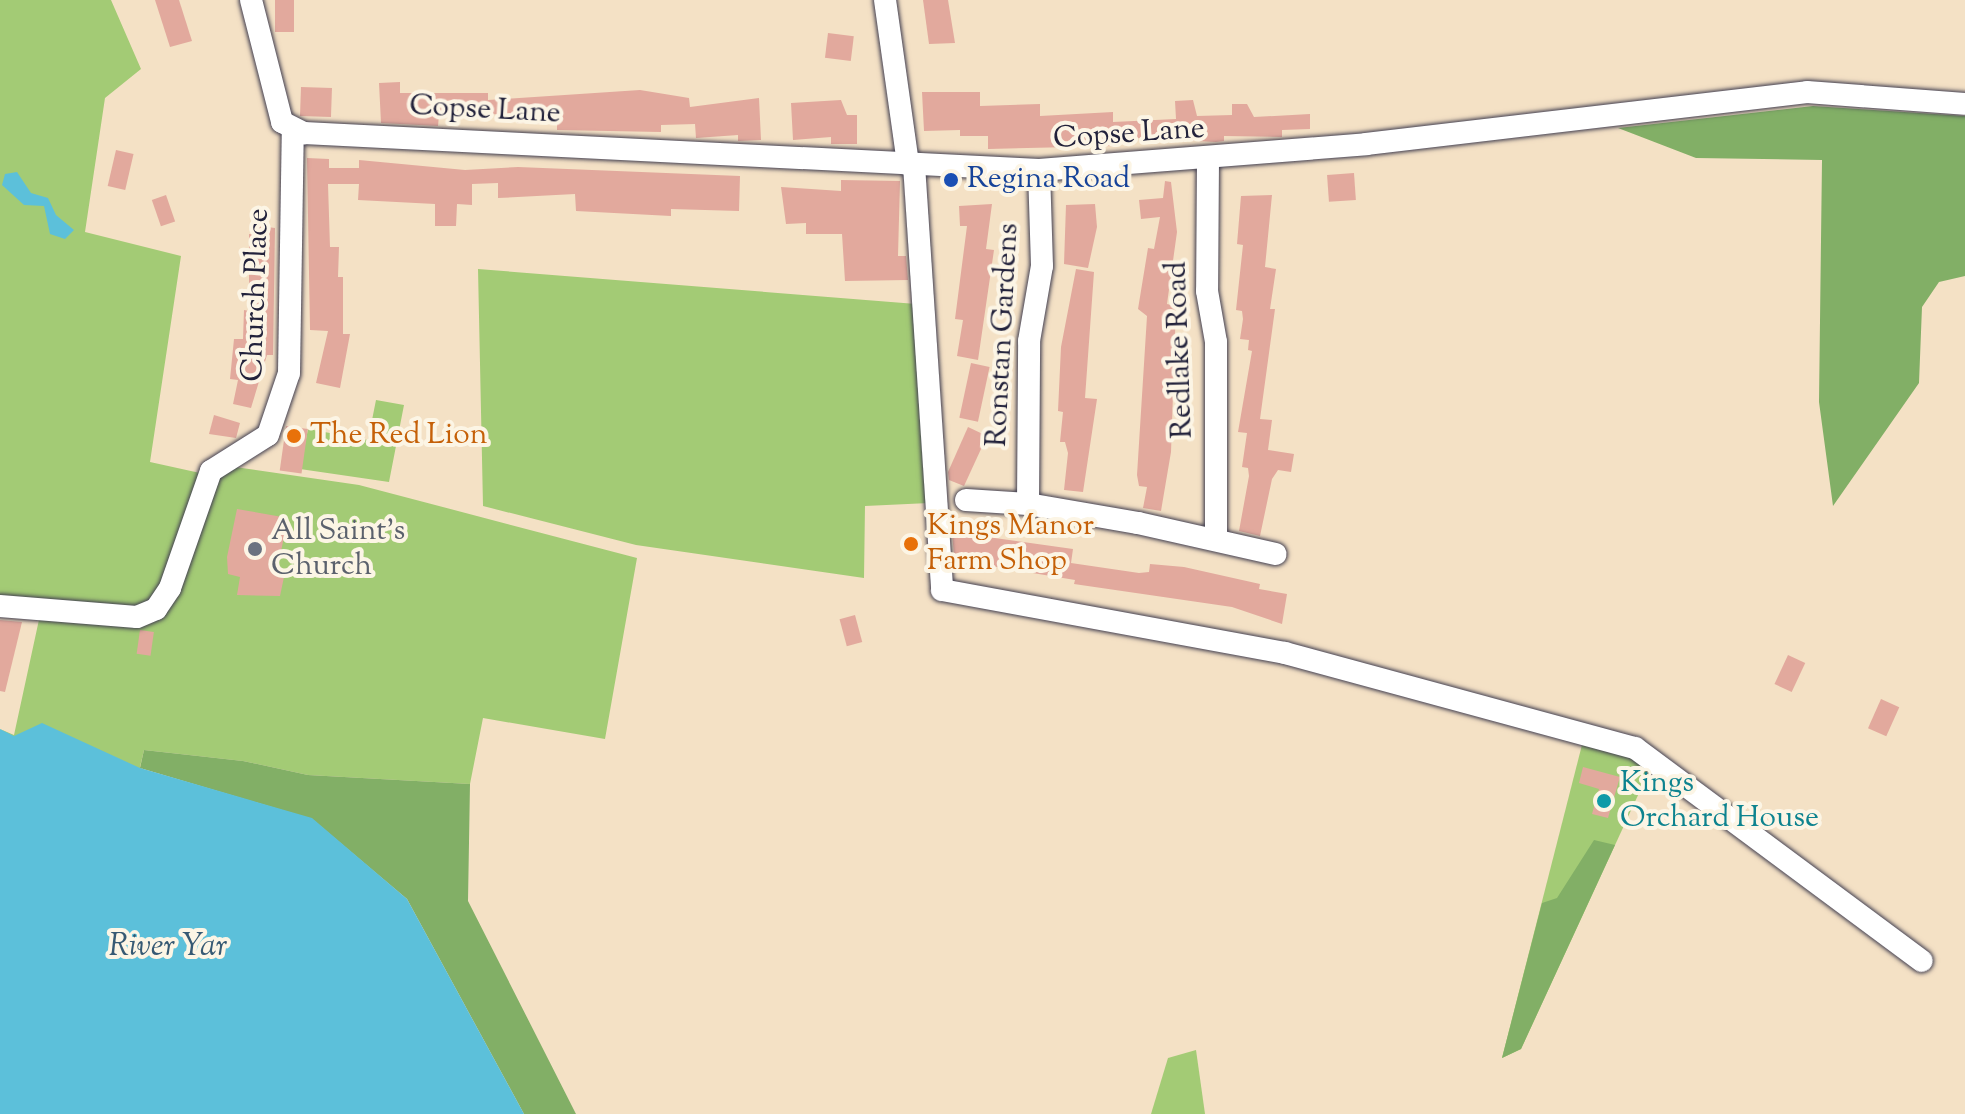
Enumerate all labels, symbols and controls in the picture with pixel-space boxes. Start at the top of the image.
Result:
street label: Copse Lane [408,89,562,133]
street label: Copse Lane [1052,112,1206,158]
place label: Regina Road [967,162,1130,198]
marker: Regina Road [942,171,960,189]
street label: Church Place [236,208,278,382]
street label: Ronstan Gardens [980,222,1028,448]
street label: Redlake Road [1160,261,1202,439]
place label: The Red Lion [310,418,487,454]
marker: The Red Lion [285,427,303,445]
place label: Kings Manor Farm Shop [927,509,1094,580]
place label: All Saint's Church [271,514,405,584]
marker: Kings Manor Farm Shop [902,535,920,553]
marker: All Saint's Church [246,540,264,558]
place label: Kings Orchard House [1620,766,1819,836]
marker: Kings Orchard House [1595,792,1613,810]
water label: River Yar [109,928,227,966]

